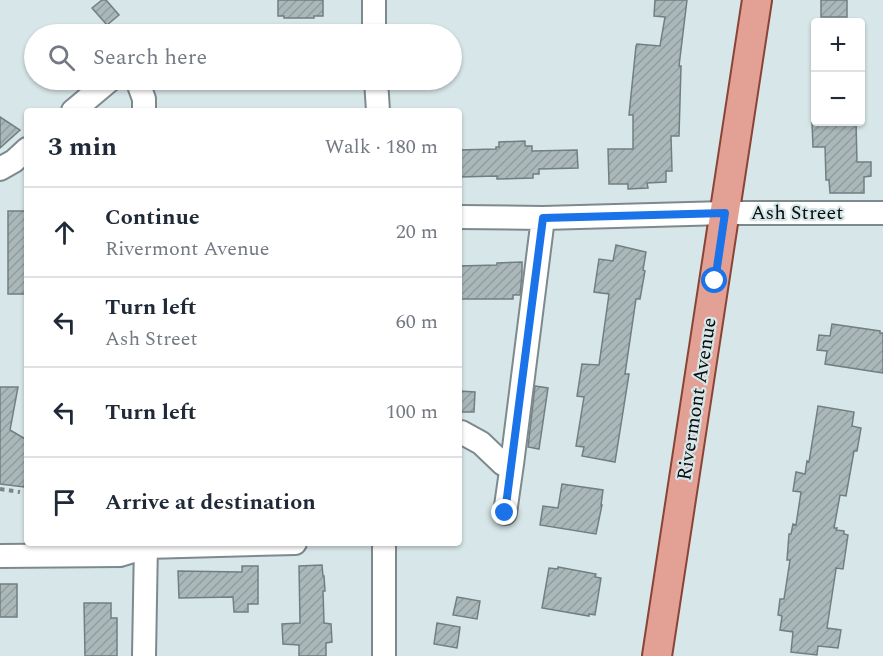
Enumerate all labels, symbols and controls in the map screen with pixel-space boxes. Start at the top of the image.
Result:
map controls [811,18,865,126]
button: + [811,18,865,72]
search box [24,24,462,90]
icon: search [45,41,78,74]
text: Search here [93,41,207,74]
button: − [811,72,865,126]
text: 3 min [48,127,117,167]
text: Walk · 180 m [325,132,438,162]
street label: Ash Street [751,198,843,228]
text: Continue [105,201,200,234]
icon: ahead [48,216,81,249]
text: 20 m [396,217,438,247]
text: Rivermont Avenue [105,234,269,264]
route start [701,267,727,293]
text: Turn left [105,291,197,324]
icon: left [48,306,81,339]
text: 60 m [396,307,438,337]
street label: Rivermont Avenue [669,315,725,483]
text: Ash Street [105,324,198,354]
icon: left [48,396,81,429]
text: Turn left [105,396,197,429]
text: 100 m [386,397,438,427]
icon: arrive [48,486,81,519]
text: Arrive at destination [105,486,316,519]
route end [491,499,517,525]

